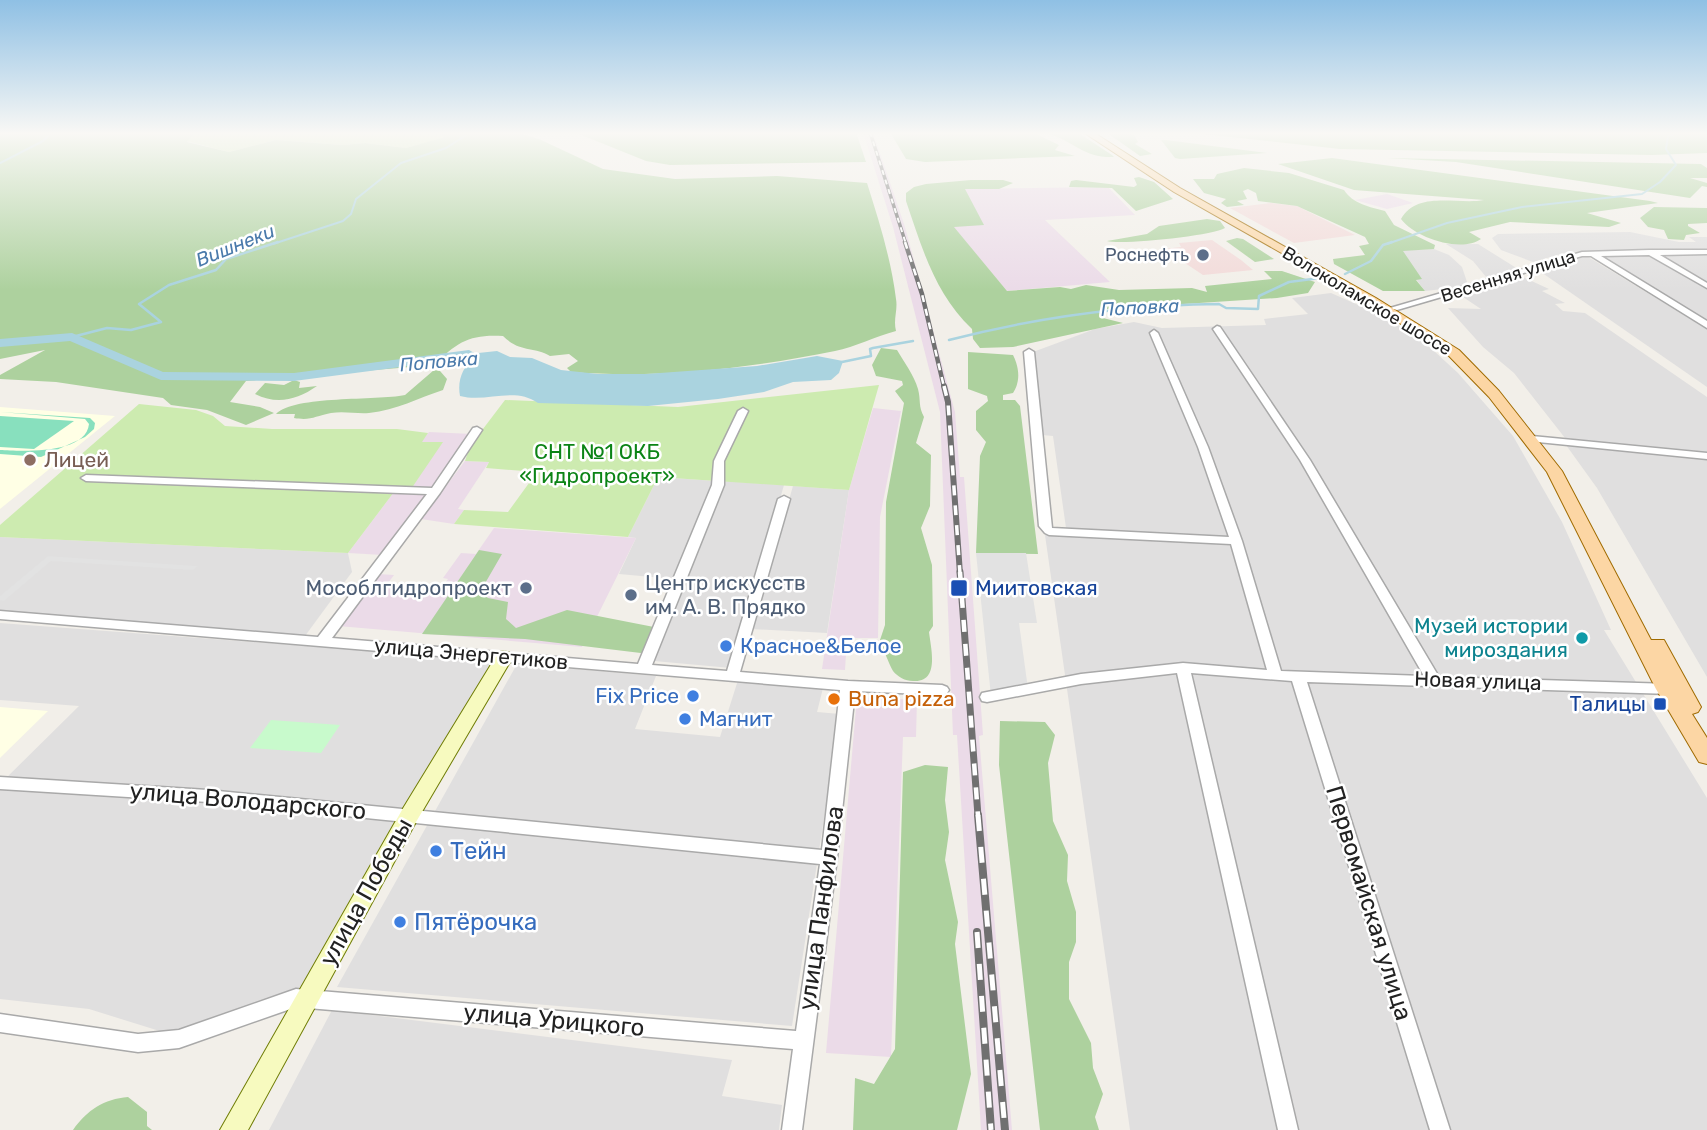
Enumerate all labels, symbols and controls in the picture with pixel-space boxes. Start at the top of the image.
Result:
water label: Вишнеки [192,219,278,272]
street label: Волоколамское шоссе [1278,242,1456,360]
place label: Роснефть [1105,244,1189,266]
street label: Весенняя улица [1438,245,1578,307]
marker: Роснефть [1195,247,1211,263]
water label: Поповка [1100,294,1180,321]
water label: Поповка [399,347,479,376]
park label: СНТ №1 ОКБ «Гидропроект» [519,439,675,488]
place label: Лицей [44,447,109,472]
marker: Лицей [22,452,38,468]
place label: Центр искусств им. А. В. Прядко [645,570,806,619]
place label: Мособлгидропроект [305,575,512,600]
place label: Миитовская [975,575,1098,600]
marker: Миитовская [949,578,969,598]
marker: Мособлгидропроект [518,580,534,596]
marker: Центр искусств им. А. В. Прядко [623,587,639,603]
place label: Музей истории мироздания [1414,613,1568,662]
marker: Музей истории мироздания [1574,630,1590,646]
street label: улица Энергетиков [373,633,569,674]
place label: Красное&Белое [740,633,901,658]
marker: Красное&Белое [718,638,734,654]
street label: Новая улица [1414,666,1542,695]
place label: Fix Price [595,683,679,708]
place label: Buna pizza [848,686,955,711]
marker: Fix Price [685,688,701,704]
marker: Buna pizza [826,691,842,707]
place label: Талицы [1569,691,1646,716]
marker: Талицы [1652,696,1668,712]
place label: Магнит [699,706,773,731]
marker: Магнит [677,711,693,727]
street label: улица Володарского [129,777,367,825]
street label: Первомайская улица [1320,782,1418,1024]
street label: улица Панфилова [793,804,849,1012]
street label: улица Победы [314,813,418,971]
place label: Тейн [450,837,507,865]
marker: Тейн [428,843,444,859]
place label: Пятёрочка [414,908,537,936]
marker: Пятёрочка [392,914,408,930]
street label: улица Урицкого [462,998,646,1042]

